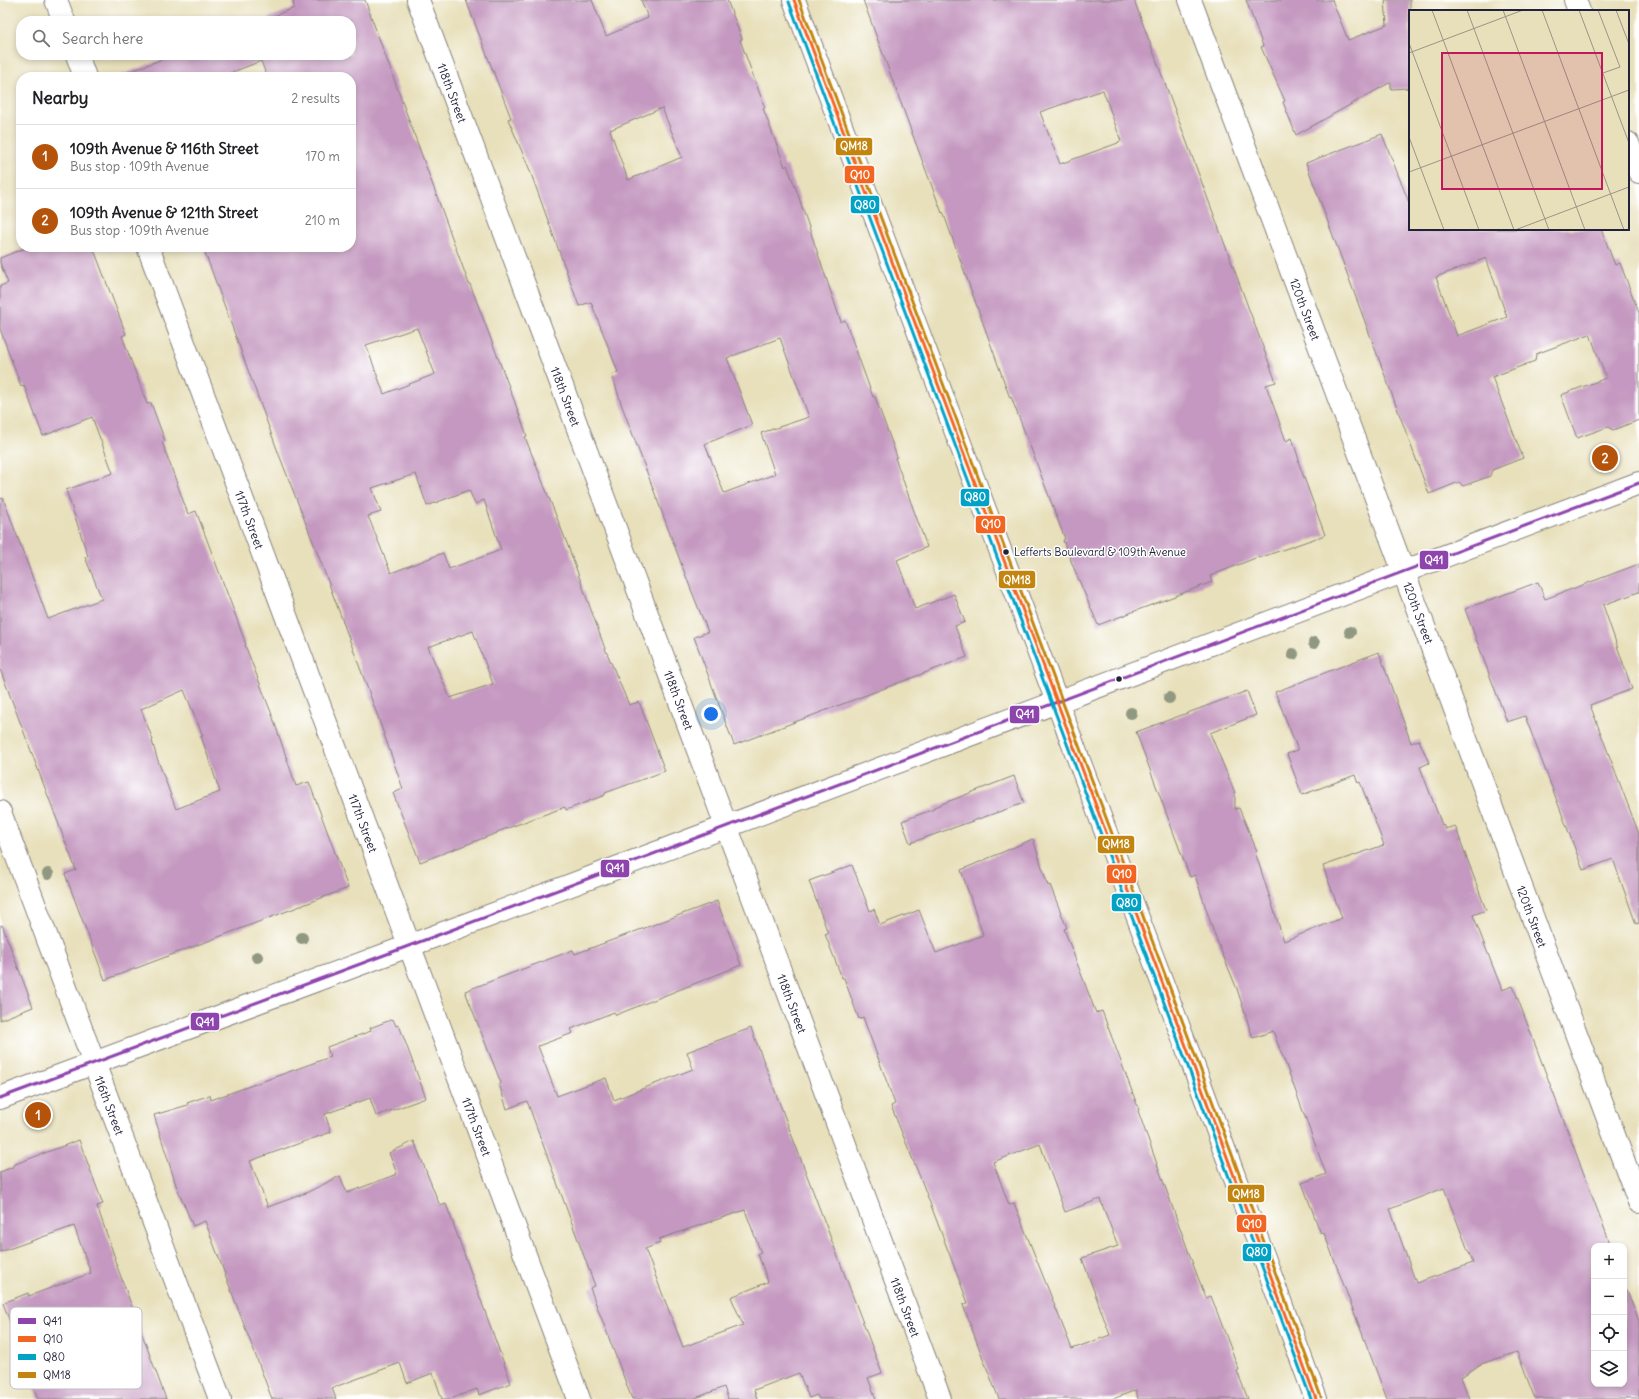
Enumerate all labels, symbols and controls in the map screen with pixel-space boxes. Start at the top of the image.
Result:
inset map [1409,10,1629,230]
search box [16,16,356,60]
icon: search [30,27,52,49]
text: Search here [62,29,143,48]
street label: 118th Street [435,61,471,125]
text: Nearby [32,87,88,109]
text: 2 results [291,90,340,107]
line badge: QM18 [835,137,873,156]
text: 109th Avenue & 116th Street [70,139,259,158]
text: QM18 [840,139,868,153]
text: 1 [42,148,48,165]
text: 170 m [305,148,340,165]
text: Bus stop · 109th Avenue [70,158,209,175]
line badge: Q10 [844,165,875,184]
text: Q10 [850,168,870,182]
line badge: Q80 [850,195,880,214]
text: Q80 [854,198,876,212]
text: 109th Avenue & 121th Street [70,203,258,222]
text: 2 [41,212,49,229]
text: 210 m [305,212,340,229]
text: Bus stop · 109th Avenue [70,222,209,239]
street label: 120th Street [1287,276,1324,342]
street label: 118th Street [548,364,584,428]
pin: 2 [1592,443,1618,473]
street label: 117th Street [232,488,268,551]
line badge: Q80 [960,488,990,507]
text: Q80 [964,490,986,504]
line badge: Q10 [975,515,1006,534]
text: Q10 [981,517,1001,531]
place label: Lefferts Boulevard & 109th Avenue [1014,545,1186,559]
marker: Lefferts Boulevard & 109th Avenue [1001,547,1011,557]
line badge: Q41 [1419,550,1449,570]
text: Q41 [1425,553,1443,567]
line badge: QM18 [998,570,1036,589]
text: QM18 [1003,573,1031,587]
street label: 120th Street [1400,580,1437,646]
street label: 118th Street [661,668,697,732]
unlabelled marker [1114,674,1124,684]
your location [701,704,721,724]
line badge: Q41 [1009,705,1040,724]
text: Q41 [1016,707,1034,721]
street label: 117th Street [346,792,381,854]
line badge: QM18 [1097,835,1135,854]
text: QM18 [1102,837,1130,851]
line badge: Q41 [600,859,630,878]
text: Q41 [606,861,624,875]
line badge: Q10 [1106,864,1137,884]
text: Q10 [1112,867,1132,881]
street label: 120th Street [1514,883,1551,949]
line badge: Q80 [1111,893,1142,912]
text: Q80 [1116,896,1138,910]
street label: 118th Street [774,972,810,1035]
line badge: Q41 [190,1012,220,1031]
text: Q41 [196,1015,214,1029]
street label: 116th Street [92,1073,128,1137]
street label: 117th Street [459,1095,495,1158]
pin: 1 [25,1100,51,1130]
line badge: QM18 [1227,1184,1265,1203]
text: QM18 [1232,1187,1260,1201]
line badge: Q10 [1236,1214,1267,1233]
text: Q10 [1242,1217,1262,1231]
line badge: Q80 [1242,1243,1272,1262]
map controls [1591,1243,1627,1387]
button: + [1591,1243,1627,1279]
text: Q80 [1246,1245,1268,1259]
street label: 118th Street [888,1275,924,1339]
button: − [1591,1279,1627,1315]
legend [10,1307,142,1389]
text: Q41 [43,1314,62,1328]
button: locate [1591,1315,1627,1351]
text: Q10 [43,1332,63,1346]
text: Q80 [43,1350,65,1364]
button: layers [1591,1351,1627,1387]
text: QM18 [43,1368,71,1382]

